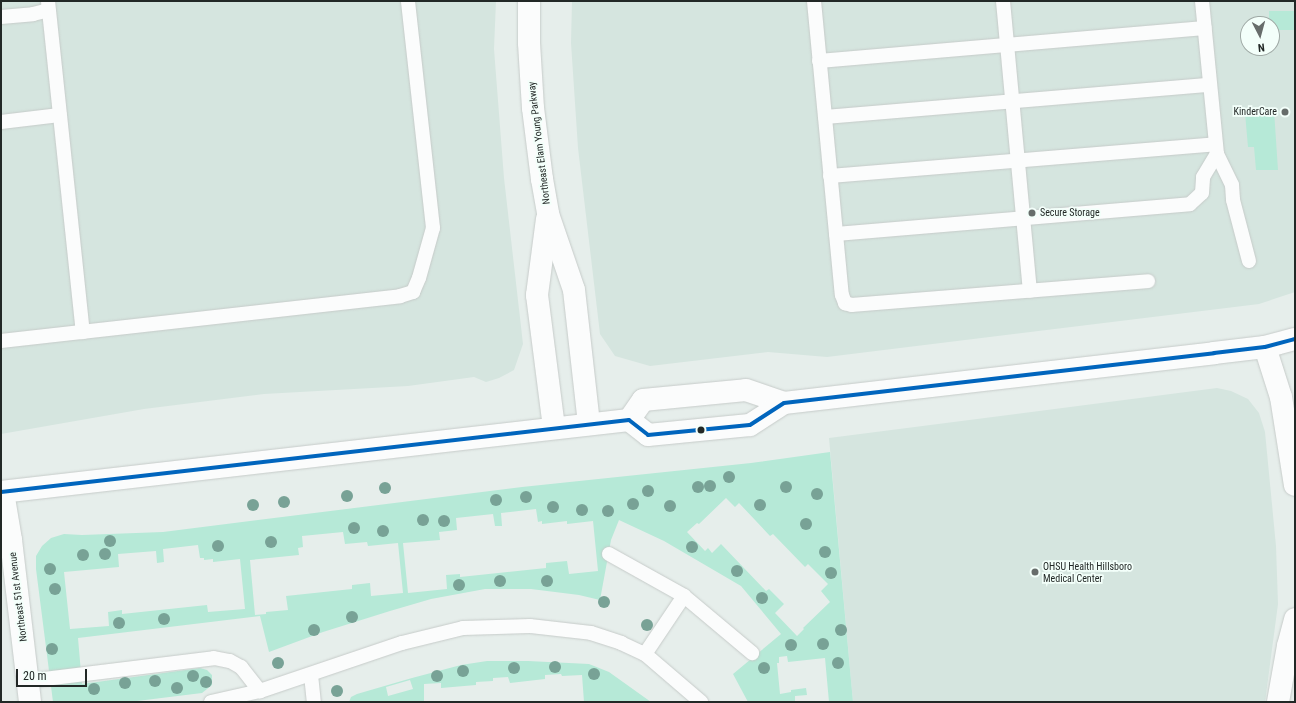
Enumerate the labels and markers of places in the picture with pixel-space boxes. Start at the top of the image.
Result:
place label: KinderCare [1234,106,1277,118]
marker: KinderCare [1280,107,1290,117]
place label: Secure Storage [1040,207,1100,219]
marker: Secure Storage [1027,208,1037,218]
unlabelled marker [696,425,706,435]
place label: OHSU Health Hillsboro Medical Center [1043,560,1132,584]
marker: OHSU Health Hillsboro Medical Center [1030,567,1040,577]

